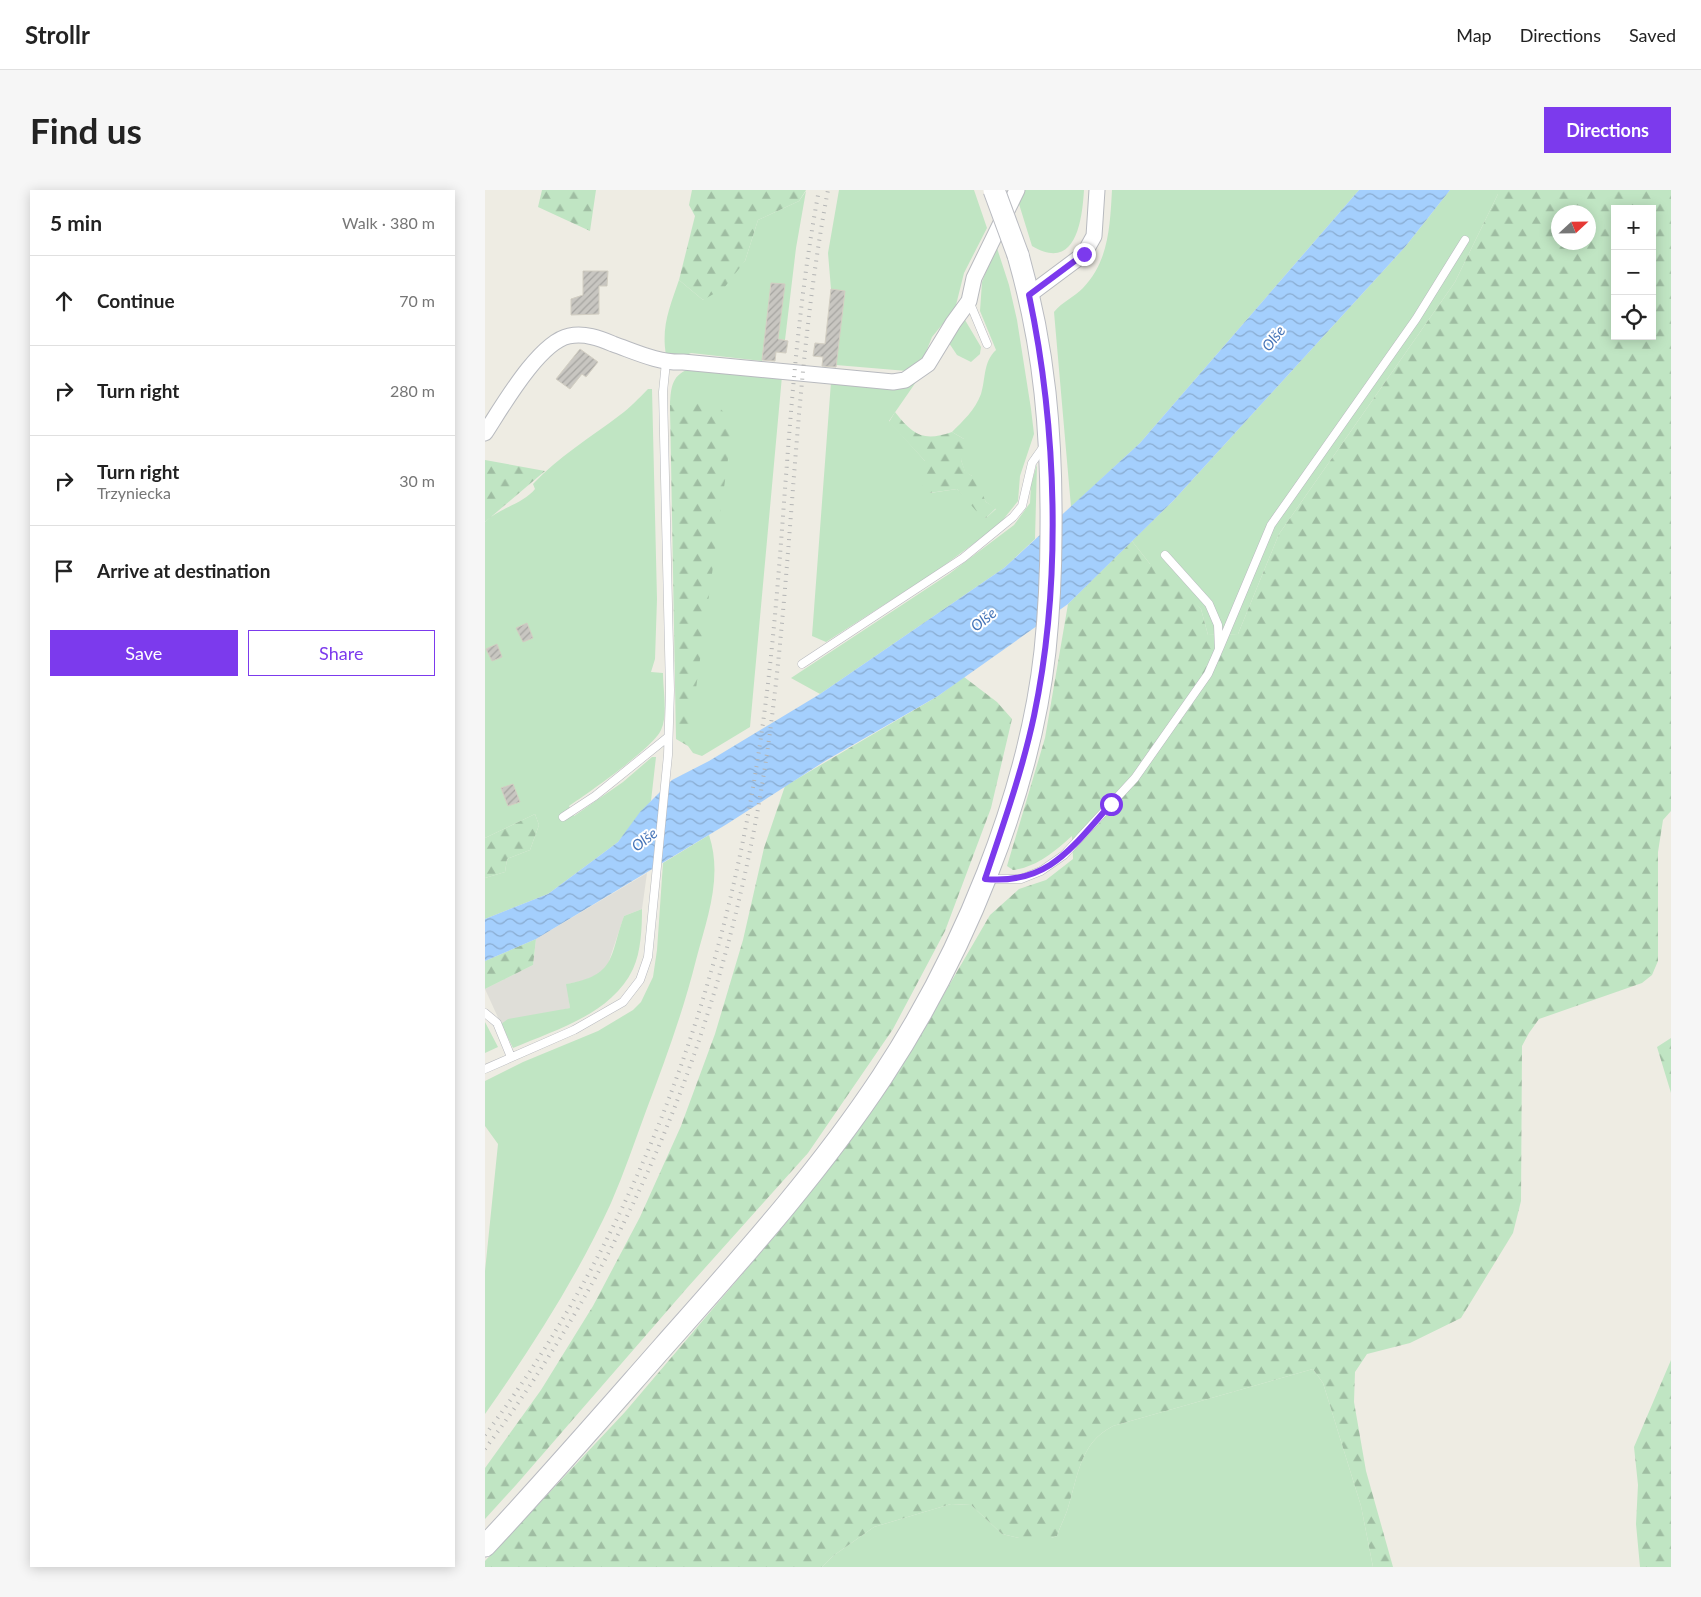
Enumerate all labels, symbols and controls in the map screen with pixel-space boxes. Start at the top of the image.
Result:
text: Strollr [25,20,90,49]
text: Map [1456,24,1492,46]
text: Directions [1520,24,1601,46]
text: Saved [1629,24,1676,46]
button: Directions [1544,107,1671,153]
text: Find us [30,109,142,151]
north arrow [1551,205,1596,250]
map controls [1611,205,1656,340]
button: + [1611,205,1656,250]
text: 5 min [50,210,102,235]
text: Walk · 380 m [342,213,435,232]
route end [1073,243,1096,266]
button: − [1611,250,1656,295]
icon: ahead [50,287,78,315]
text: Continue [97,289,175,312]
text: 70 m [399,291,435,310]
button: locate [1611,295,1656,340]
water label: Olše [1257,322,1289,354]
icon: right [50,377,78,405]
text: Turn right [97,379,179,402]
text: 280 m [390,381,435,400]
text: Turn right [97,460,179,483]
icon: right [50,467,78,495]
text: 30 m [399,471,435,490]
text: Trzyniecka [97,483,171,502]
icon: arrive [50,557,78,585]
text: Arrive at destination [97,559,270,582]
water label: Olše [967,603,999,635]
button: Save [50,630,238,676]
button: Share [248,630,435,676]
route start [1100,793,1123,816]
water label: Olše [628,823,660,855]

